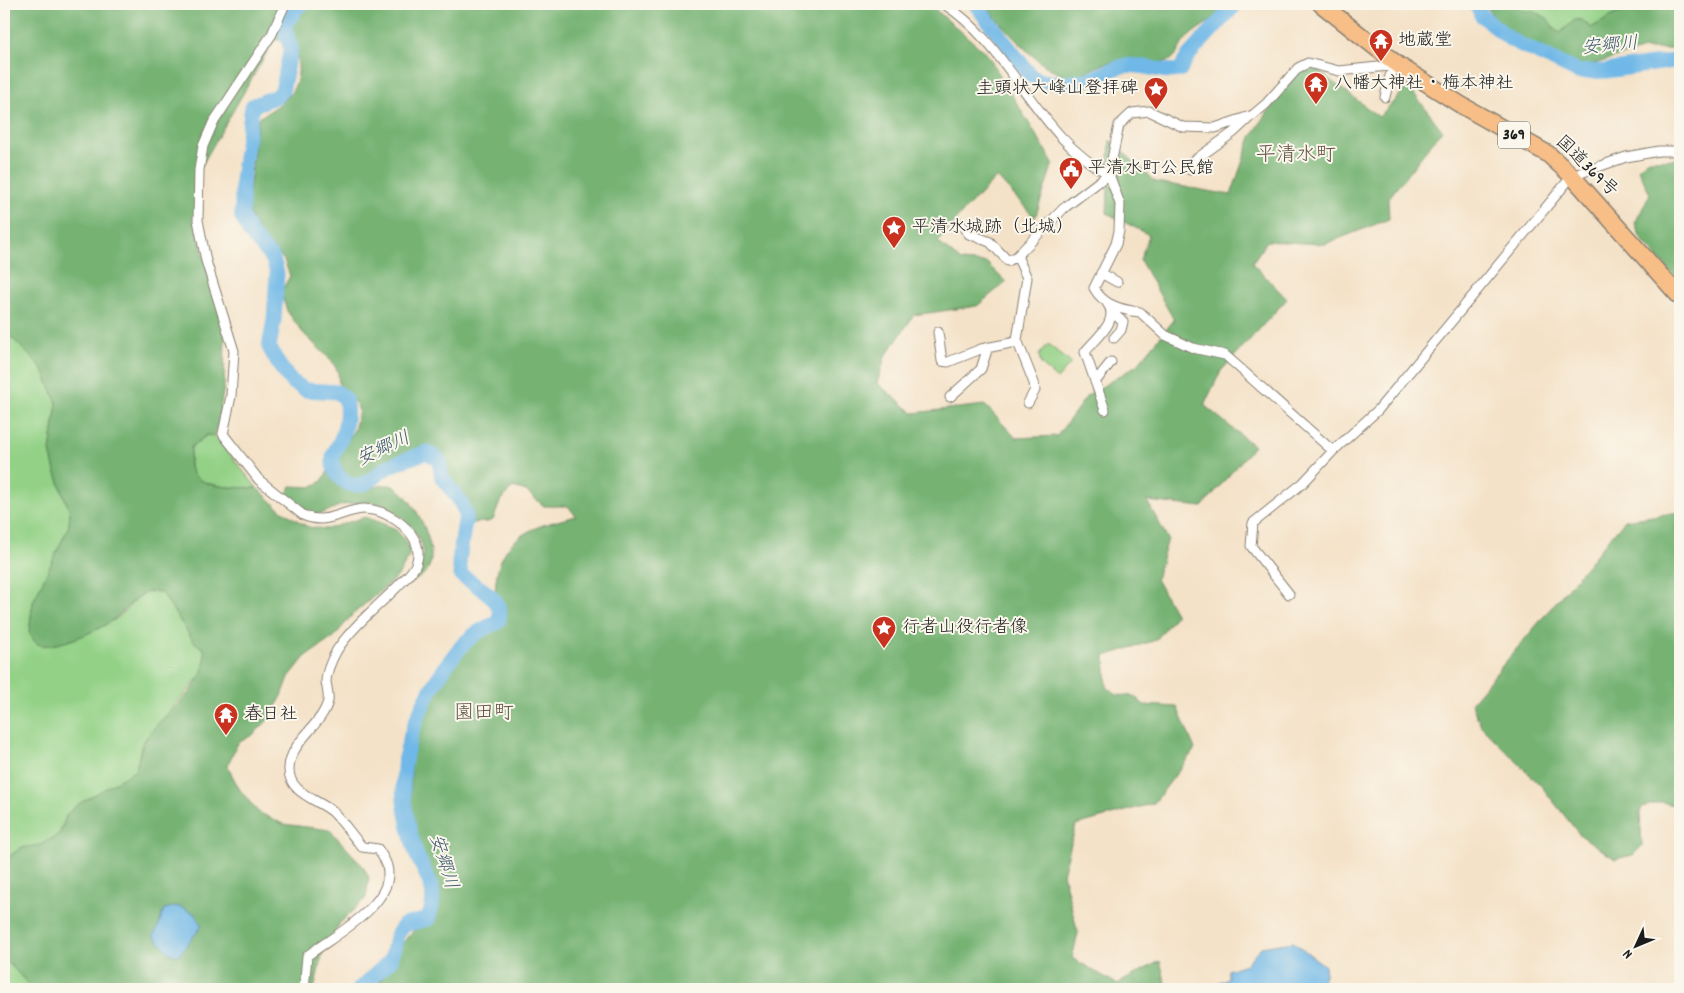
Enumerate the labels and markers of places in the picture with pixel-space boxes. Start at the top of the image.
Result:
temple icon: 地蔵堂 [1368,28,1394,62]
place label: 地蔵堂 [1398,29,1452,54]
temple icon: 八幡大神社・梅本神社 [1303,71,1329,105]
place label: 八幡大神社・梅本神社 [1334,72,1514,97]
place icon: 圭頭状大峰山登拝碑 [1143,76,1169,110]
place label: 圭頭状大峰山登拝碑 [976,77,1138,102]
public building icon: 平清水町公民館 [1058,156,1084,190]
place label: 平清水町公民館 [1088,157,1214,182]
place icon: 平清水城跡（北城） [881,215,907,249]
place label: 平清水城跡（北城） [912,216,1074,241]
place icon: 行者山役行者像 [871,615,897,649]
place label: 行者山役行者像 [902,616,1028,641]
temple icon: 春日社 [213,702,239,736]
place label: 春日社 [244,703,298,728]

